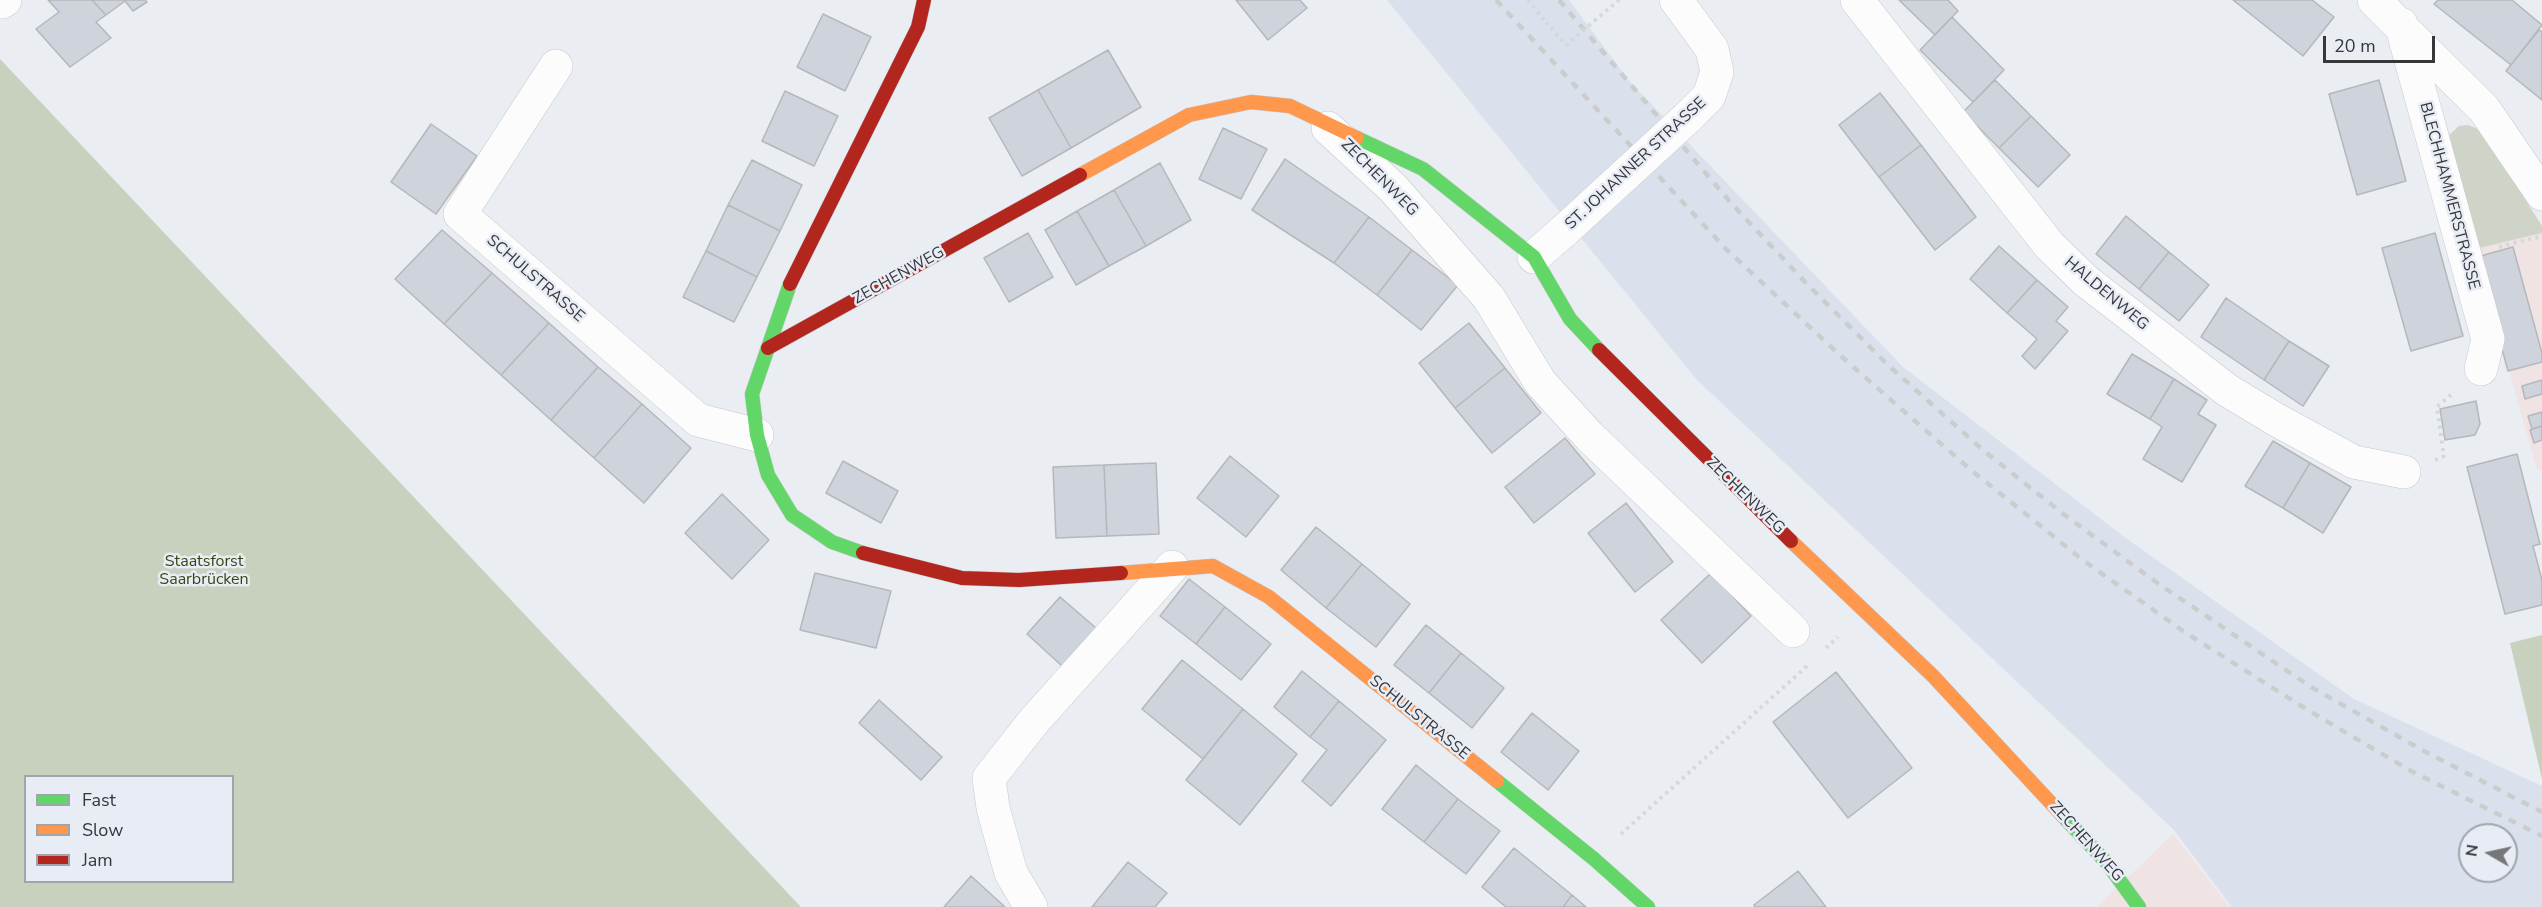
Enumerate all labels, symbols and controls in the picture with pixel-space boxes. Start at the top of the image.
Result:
scale bar [2326,24,2438,62]
text: 20 m [2334,34,2376,58]
street label: ST. JOHANNER STRASSE [1562,94,1710,234]
street label: BLECHHAMMERSTRASSE [2415,100,2483,292]
street label: ZECHENWEG [1336,135,1422,221]
street label: SCHULSTRASSE [482,231,588,327]
street label: ZECHENWEG [850,243,948,309]
street label: HALDENWEG [2060,253,2152,335]
street label: ZECHENWEG [1702,454,1788,538]
park label: Staatsforst Saarbrücken [159,552,249,590]
street label: SCHULSTRASSE [1365,672,1473,764]
legend [24,775,234,883]
text: Fast [82,788,116,812]
street label: ZECHENWEG [2045,798,2127,886]
text: Slow [82,818,123,842]
north arrow [2458,823,2518,883]
text: N [2460,843,2484,858]
text: Jam [82,848,113,872]

